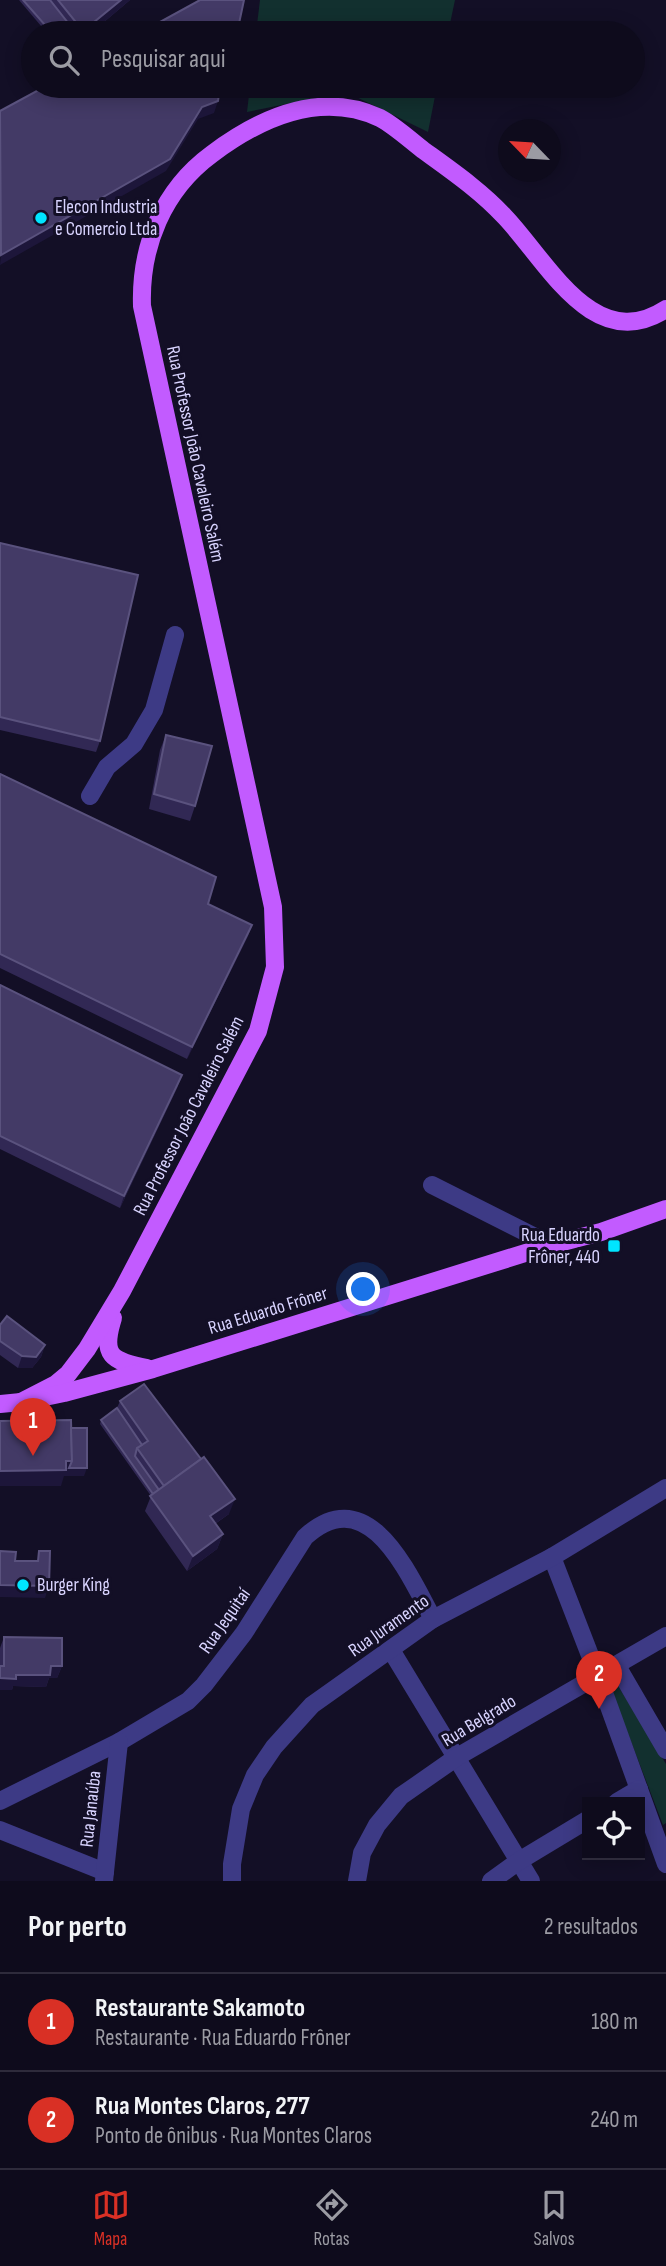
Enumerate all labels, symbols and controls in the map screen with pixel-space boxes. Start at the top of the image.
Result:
search box [21,21,645,98]
icon: search [45,41,83,79]
text: Pesquisar aqui [101,44,226,75]
north arrow [498,119,561,182]
place label: Elecon Industria e Comercio Ltda [55,196,157,241]
marker: Elecon Industria e Comercio Ltda [33,210,49,226]
street label: Rua Professor João Cavaleiro Salém [161,344,229,564]
street label: Rua Professor João Cavaleiro Salém [129,1013,249,1219]
place label: Rua Eduardo Frôner, 440 [521,1224,600,1269]
marker: Rua Eduardo Frôner, 440 [606,1238,622,1254]
your location [346,1272,380,1306]
street label: Rua Eduardo Frôner [206,1282,331,1340]
pin: 1 [10,1398,56,1456]
place label: Burger King [37,1574,110,1597]
marker: Burger King [15,1577,31,1593]
street label: Rua Jequitaí [194,1584,256,1658]
street label: Rua Juramento [344,1590,434,1662]
pin: 2 [576,1651,622,1709]
street label: Rua Belgrado [438,1690,520,1752]
street label: Rua Janaúba [76,1770,106,1848]
map controls [582,1797,645,1860]
button: locate [582,1797,645,1860]
text: Por perto [28,1909,127,1945]
text: 2 resultados [544,1913,638,1941]
text: Restaurante Sakamoto [95,1993,305,2024]
text: 1 [46,2008,56,2036]
text: 180 m [591,2008,638,2036]
text: Restaurante · Rua Eduardo Frôner [95,2024,351,2052]
text: Rua Montes Claros, 277 [95,2091,309,2122]
text: 2 [46,2106,56,2134]
text: 240 m [590,2106,638,2134]
text: Ponto de ônibus · Rua Montes Claros [95,2122,372,2150]
tab: Mapa [92,2186,130,2251]
tab: Rotas [313,2186,351,2251]
tab: Salvos [534,2186,574,2251]

